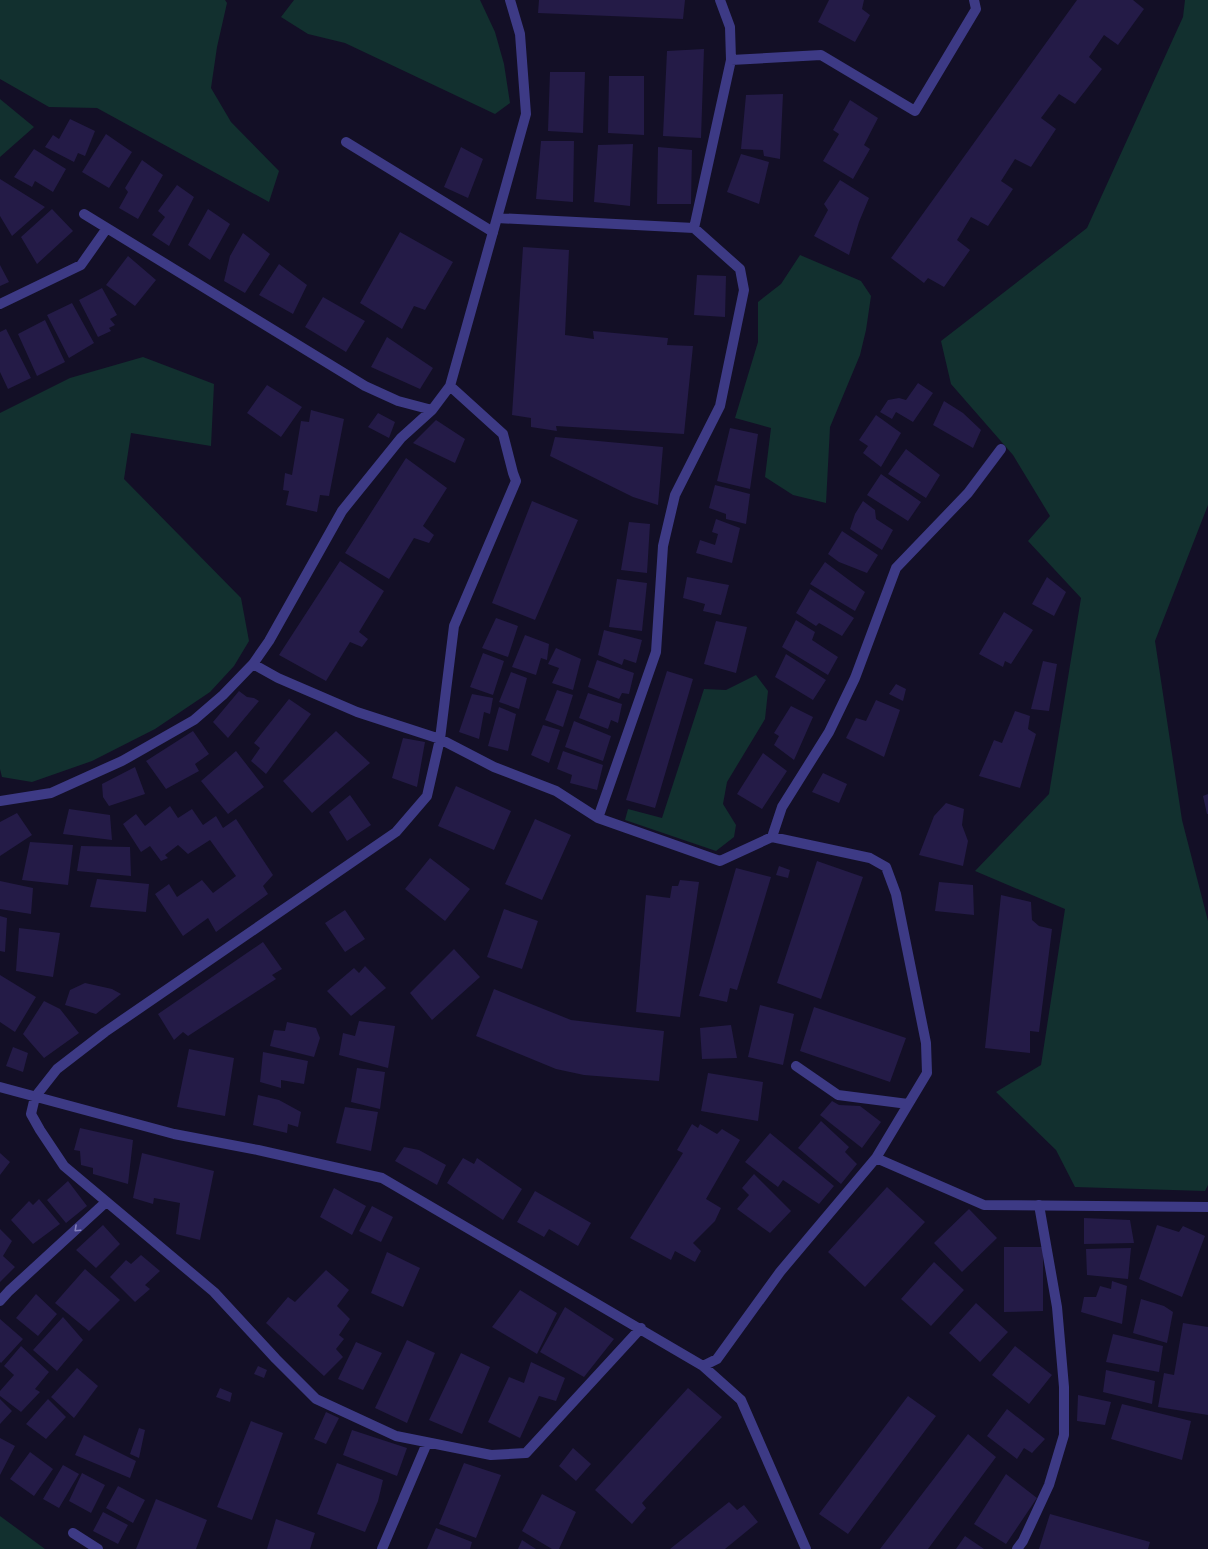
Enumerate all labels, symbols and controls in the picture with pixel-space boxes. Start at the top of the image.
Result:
one-way arrow [74,1224,82,1231]

